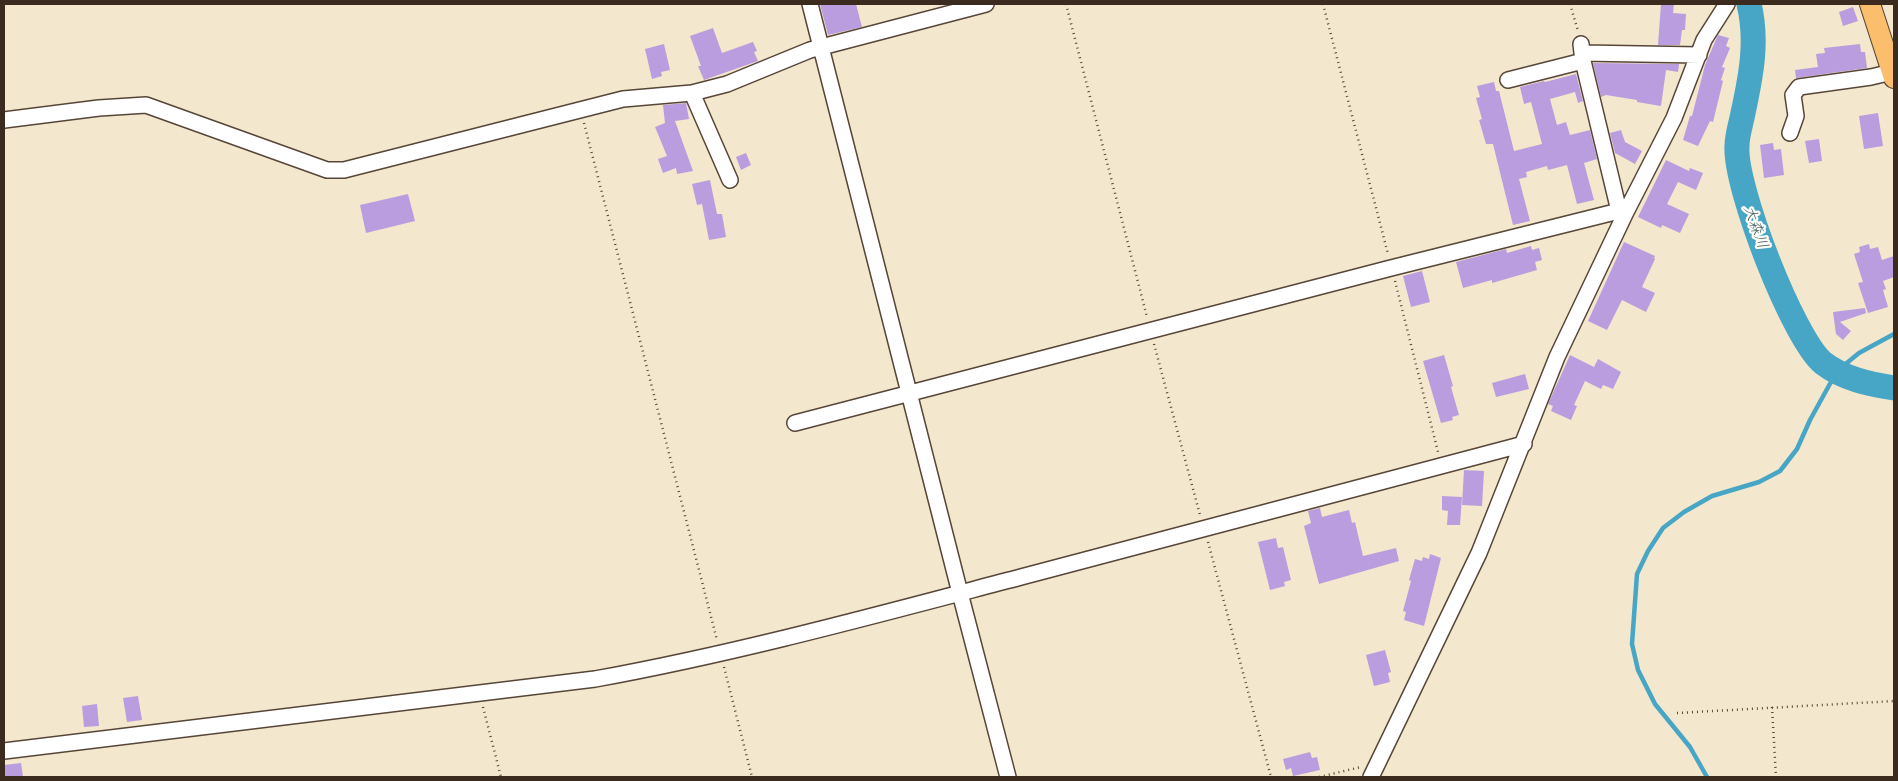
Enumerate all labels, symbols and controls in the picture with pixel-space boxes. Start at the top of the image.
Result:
water label: 大森川 [1740,203,1772,251]

